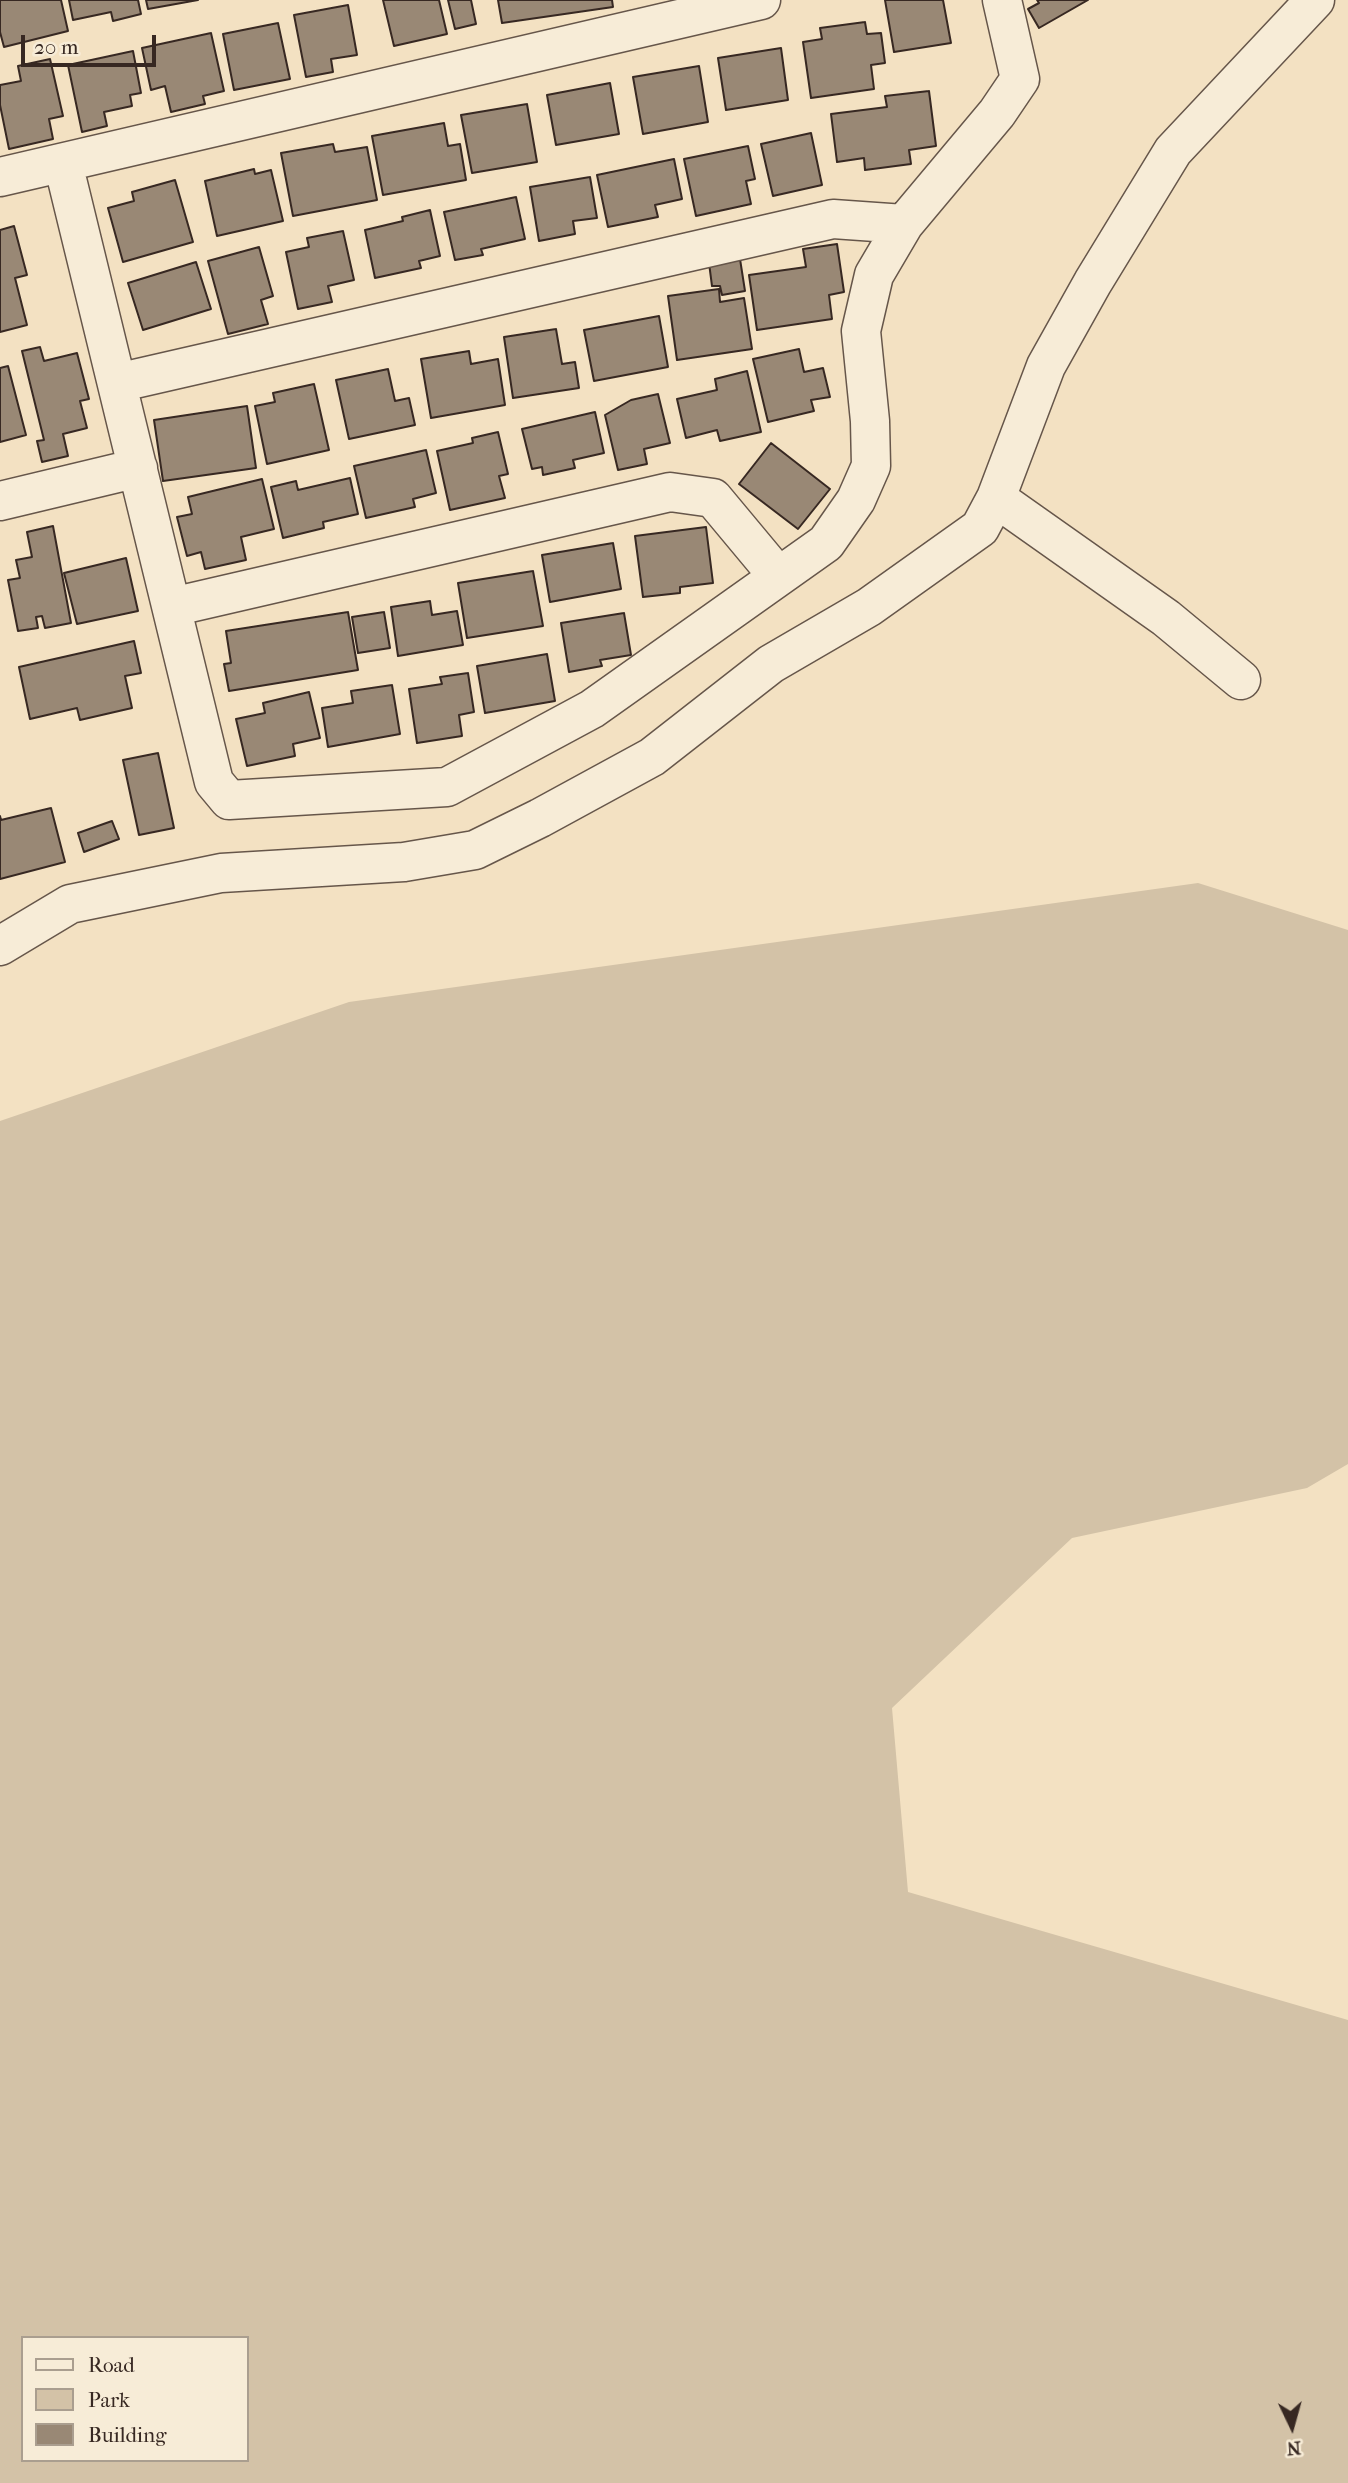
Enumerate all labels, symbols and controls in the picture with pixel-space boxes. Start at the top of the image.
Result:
scale bar [24,21,159,65]
text: 20 m [34,35,78,59]
legend [21,2336,248,2462]
text: Road [88,2353,135,2377]
text: Park [88,2388,130,2412]
north arrow [1257,2392,1327,2462]
text: Building [88,2423,166,2447]
text: N [1286,2436,1302,2460]

